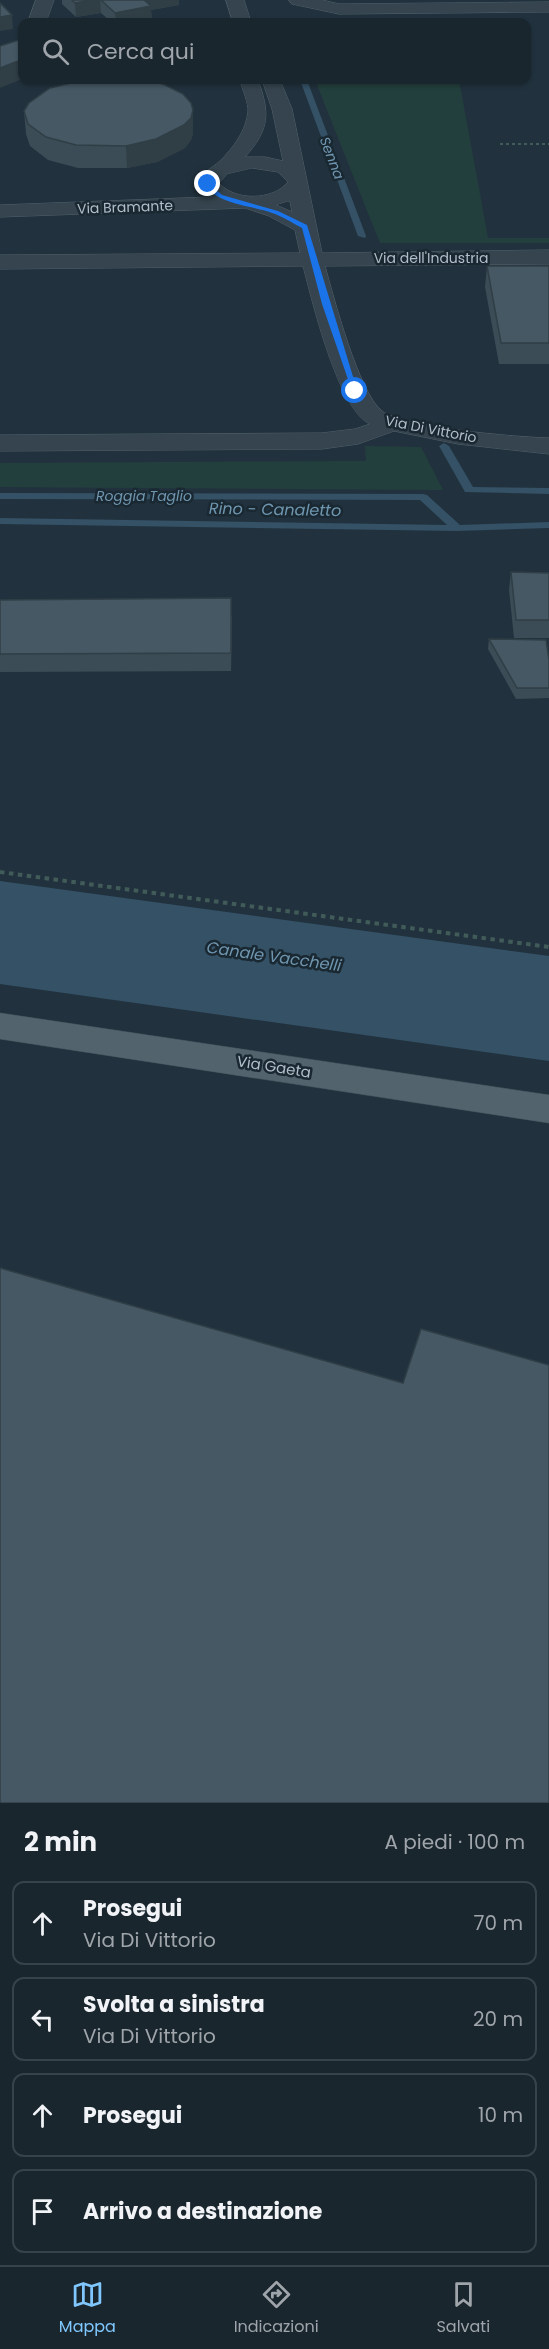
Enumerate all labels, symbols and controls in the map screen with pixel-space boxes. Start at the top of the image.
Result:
search box [18,18,531,84]
icon: search [39,35,72,68]
text: Cerca qui [87,36,194,67]
water label: Senna [315,134,349,183]
route end [194,170,220,196]
street label: Via Bramante [77,195,174,219]
street label: Via dell'Industria [374,248,488,268]
route start [341,377,367,403]
street label: Via Di Vittorio [383,410,479,448]
water label: Roggia Taglio [96,486,192,506]
water label: Rino - Canaletto [209,497,341,522]
water label: Canale Vacchelli [205,936,344,977]
street label: Via Gaeta [236,1050,313,1083]
text: 2 min [24,1824,97,1860]
text: A piedi · 100 m [385,1828,525,1856]
text: Prosegui [83,1893,182,1924]
icon: ahead [26,1907,59,1940]
text: 70 m [474,1909,523,1937]
text: Via Di Vittorio [83,1926,216,1954]
text: Svolta a sinistra [83,1989,265,2020]
icon: left [26,2003,59,2036]
text: 20 m [473,2005,523,2033]
text: Via Di Vittorio [83,2022,216,2050]
icon: ahead [26,2099,59,2132]
text: Prosegui [83,2100,182,2131]
text: 10 m [478,2101,523,2129]
icon: arrive [26,2195,59,2228]
text: Arrivo a destinazione [83,2196,322,2227]
tab: Mappa [59,2278,116,2339]
tab: Indicazioni [234,2278,319,2339]
tab: Salvati [436,2278,490,2339]

